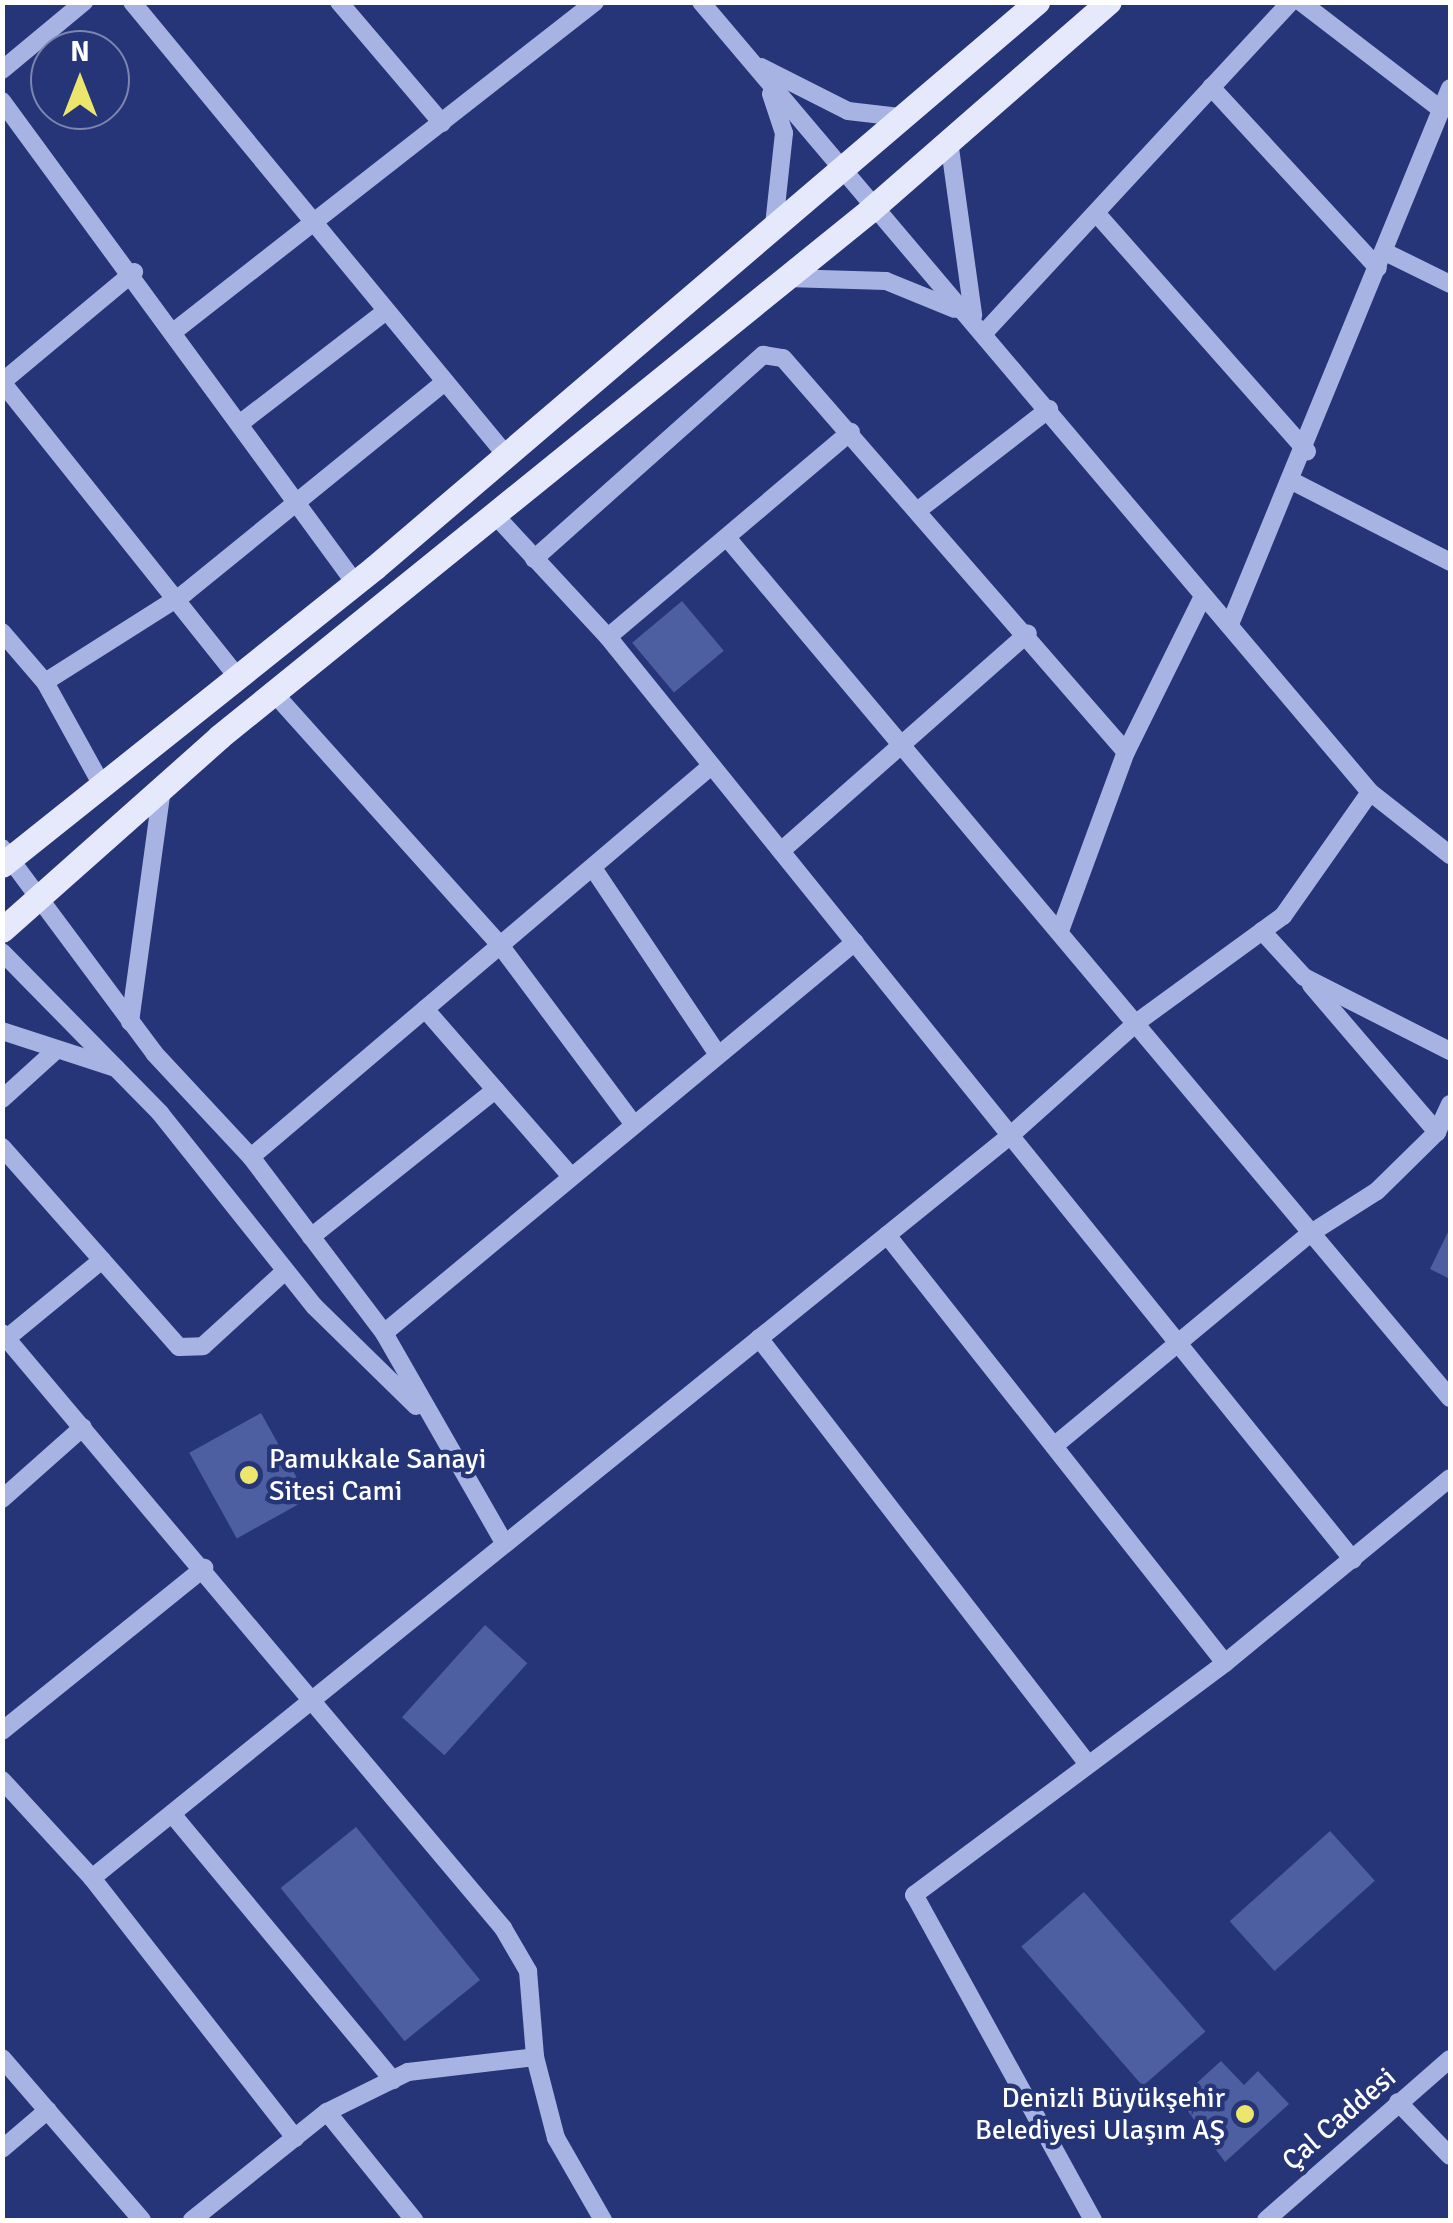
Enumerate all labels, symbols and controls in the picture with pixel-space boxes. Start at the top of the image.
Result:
north arrow [30,30,130,130]
text: N [70,35,90,69]
place label: Pamukkale Sanayi Sitesi Cami [269,1442,486,1508]
marker: Pamukkale Sanayi Sitesi Cami [238,1464,260,1486]
street label: Çal Caddesi [1275,2061,1403,2177]
place label: Denizli Büyükşehir Belediyesi Ulaşım AŞ [975,2081,1225,2147]
marker: Denizli Büyükşehir Belediyesi Ulaşım AŞ [1234,2103,1256,2125]

